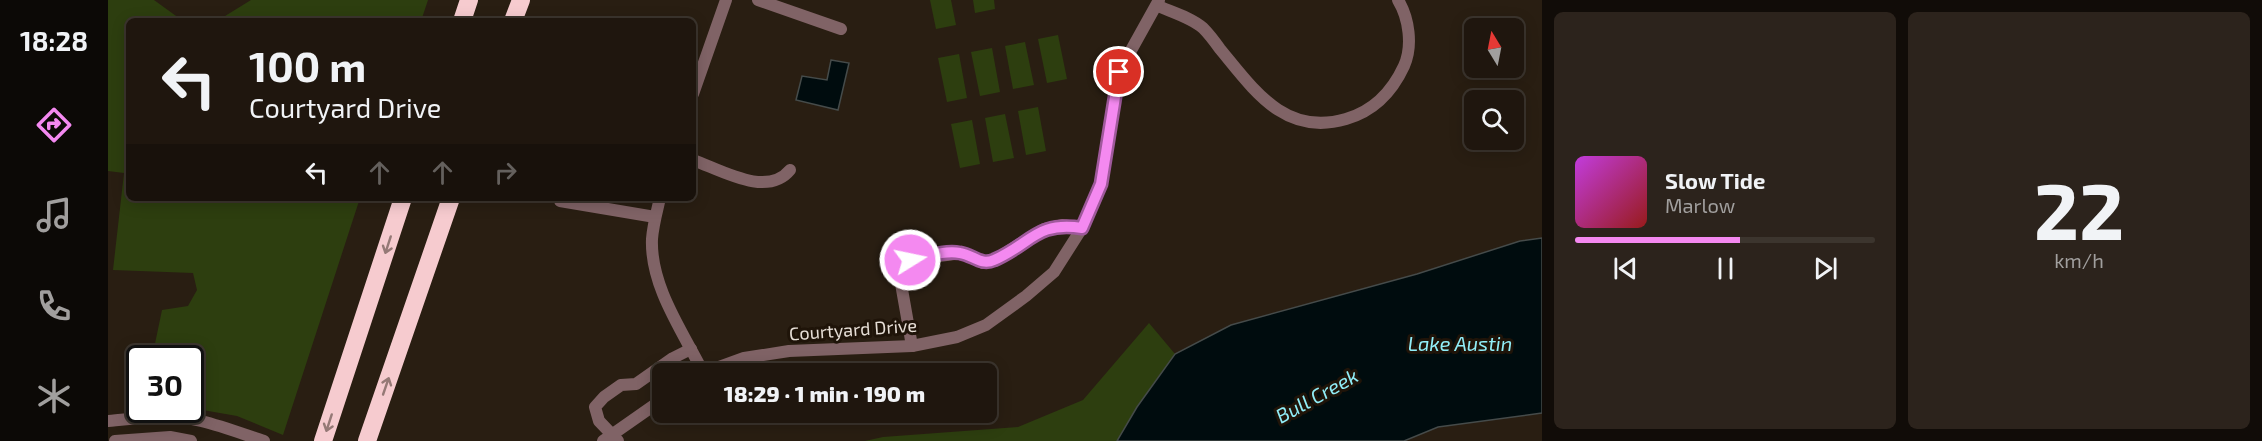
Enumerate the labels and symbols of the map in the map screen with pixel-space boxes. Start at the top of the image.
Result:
north arrow [1464,18,1524,78]
pin [1093,46,1144,97]
position arrow [878,228,942,292]
one-way arrow [381,235,392,254]
street label: Courtyard Drive [788,314,918,344]
water label: Lake Austin [1408,331,1512,355]
speed limit sign: 30 [126,345,204,423]
water label: Bull Creek [1271,363,1362,428]
one-way arrow [381,377,392,396]
one-way arrow [322,413,333,432]

